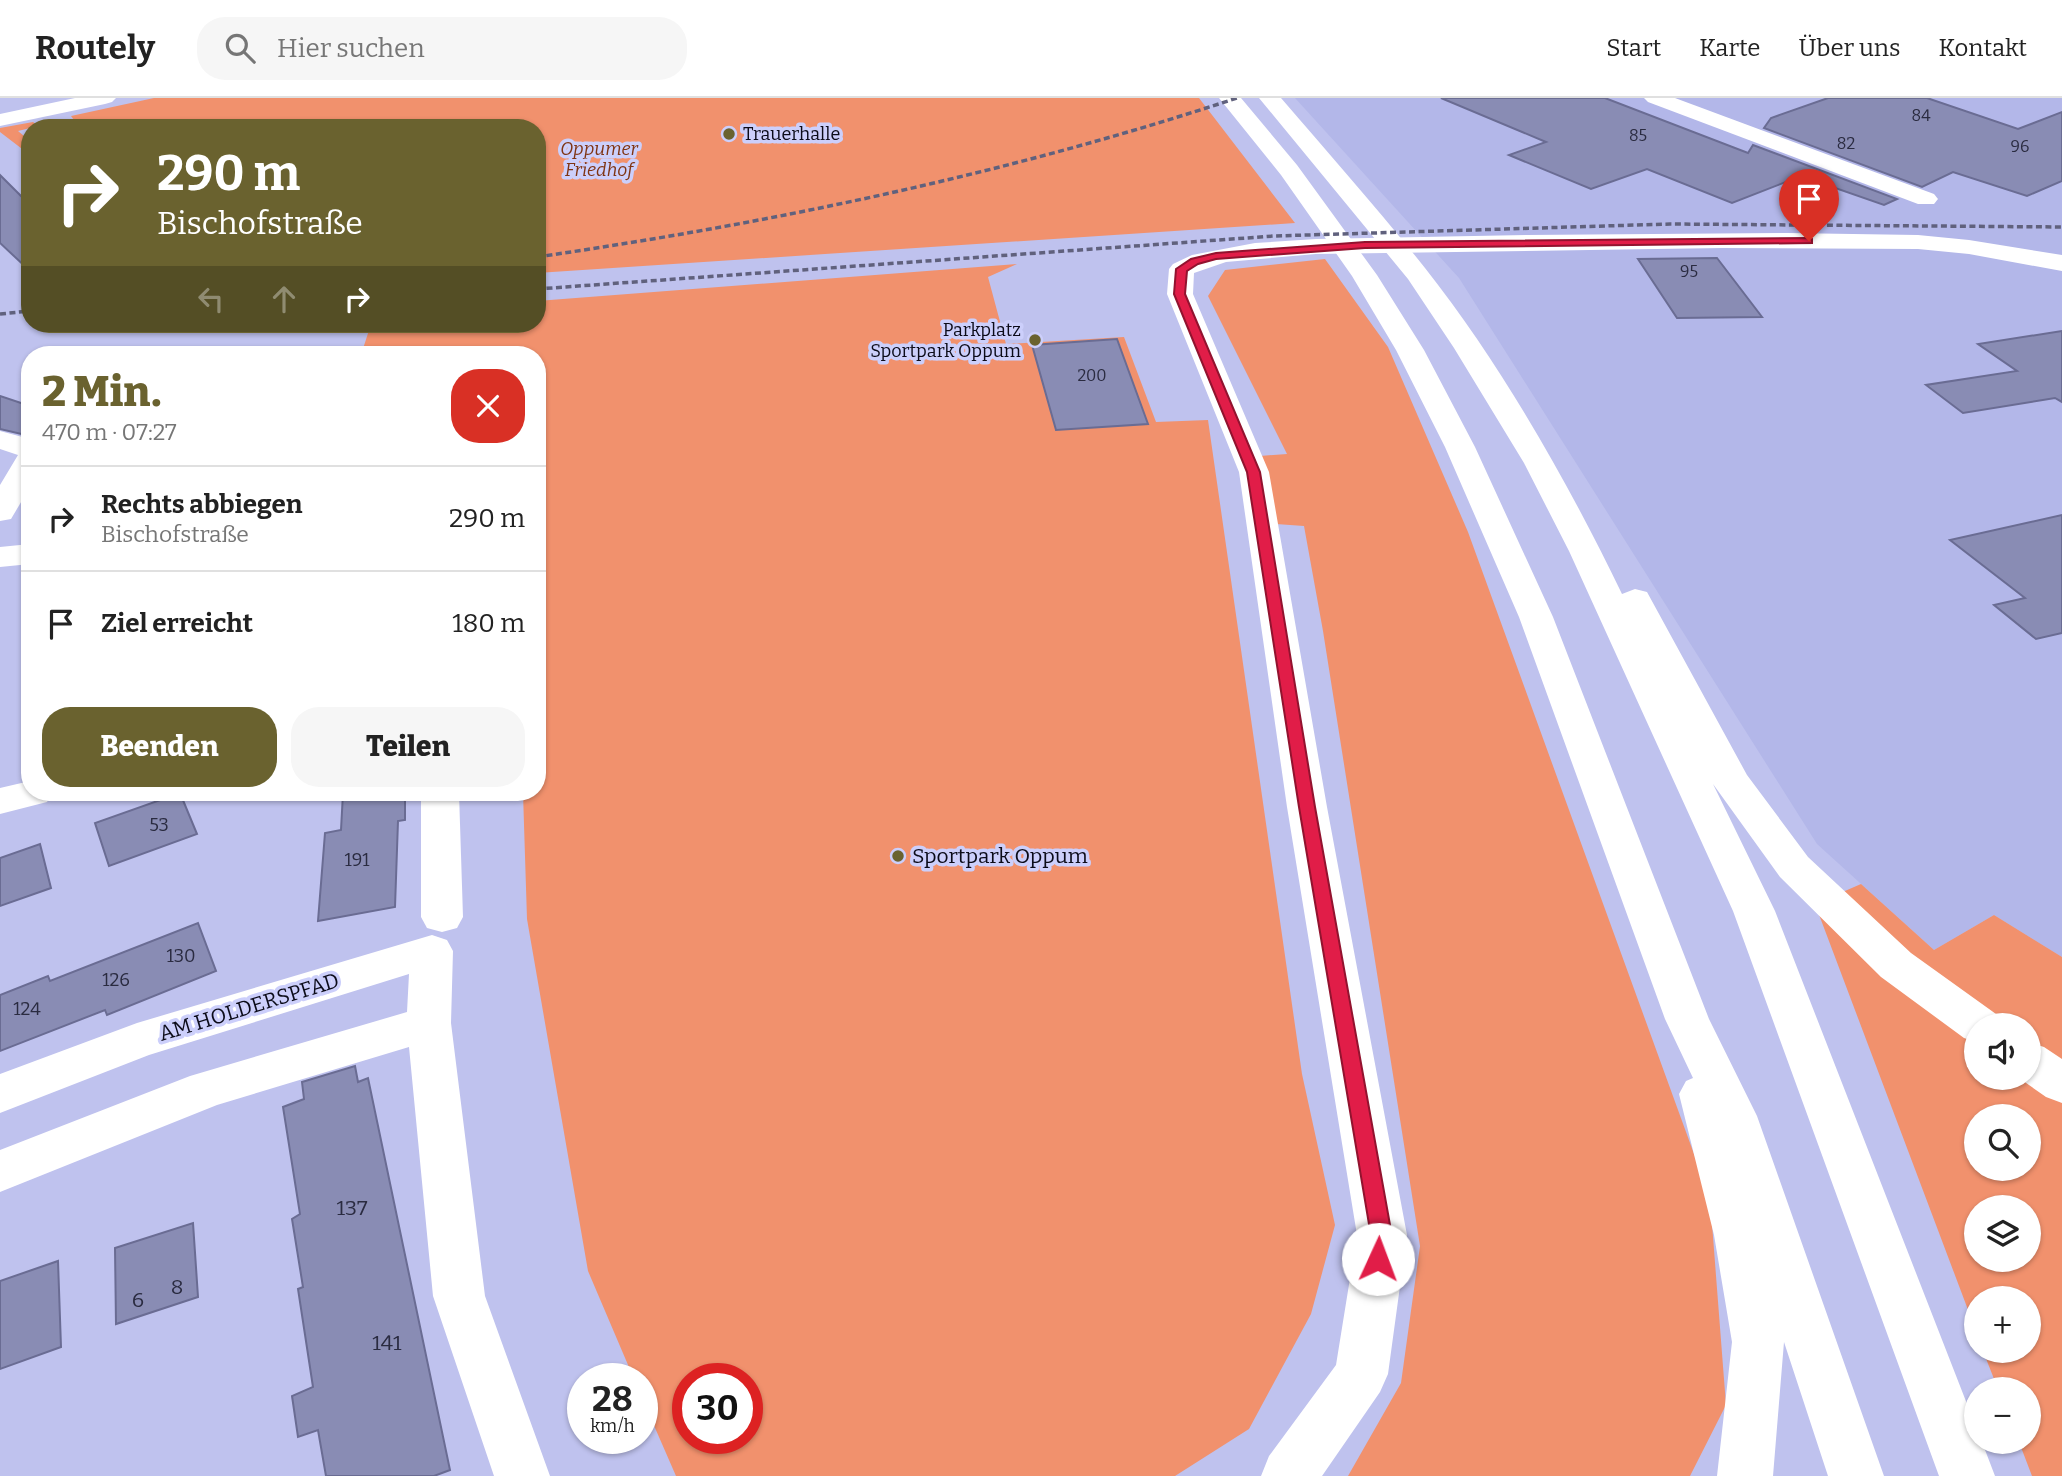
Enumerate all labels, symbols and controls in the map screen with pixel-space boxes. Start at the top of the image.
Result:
search box [197,17,687,80]
text: Routely [35,28,155,68]
icon: search [221,29,259,67]
text: Hier suchen [277,33,425,64]
text: Start [1606,34,1661,62]
text: Karte [1699,34,1761,62]
text: Über uns [1799,34,1901,62]
text: Kontakt [1939,34,2027,62]
house number: 84 [1912,106,1931,125]
place label: Trauerhalle [743,123,840,145]
marker: Trauerhalle [721,126,737,142]
house number: 85 [1629,126,1647,145]
house number: 82 [1837,134,1855,153]
house number: 96 [2011,137,2029,156]
park label: Oppumer Friedhof [560,138,639,181]
text: 290 m [157,144,300,203]
icon: right [42,147,133,238]
pin [1779,169,1839,241]
icon: arrive [1790,180,1828,218]
text: Bischofstraße [157,204,363,242]
house number: 95 [1680,262,1698,281]
icon: left [192,280,230,318]
icon: ahead [265,280,303,318]
icon: right [338,280,376,318]
place label: Parkplatz Sportpark Oppum [870,319,1021,362]
marker: Parkplatz Sportpark Oppum [1027,332,1043,348]
house number: 200 [1077,366,1107,385]
text: 2 Min. [42,367,161,417]
button: close [451,369,525,443]
text: 470 m · 07:27 [42,418,177,446]
text: Rechts abbiegen [101,489,303,520]
icon: right [42,500,80,538]
text: 290 m [449,503,525,534]
text: Bischofstraße [101,520,249,548]
icon: arrive [42,605,80,643]
text: Ziel erreicht [101,608,253,639]
text: 180 m [452,608,525,639]
button: Beenden [42,707,277,787]
button: Teilen [291,707,525,787]
house number: 53 [149,814,169,836]
place label: Sportpark Oppum [912,843,1088,869]
marker: Sportpark Oppum [890,848,906,864]
house number: 191 [344,849,370,871]
house number: 130 [166,945,196,967]
street label: AM HOLDERSPFAD [156,967,342,1047]
house number: 126 [102,969,130,991]
house number: 124 [13,998,41,1020]
map controls [1964,1013,2041,1454]
button: sound [1964,1013,2041,1090]
button: search [1964,1104,2041,1181]
house number: 137 [336,1195,368,1221]
button: layers [1964,1195,2041,1272]
position arrow [1341,1222,1415,1296]
house number: 8 [171,1274,183,1300]
button: + [1964,1286,2041,1363]
house number: 6 [132,1287,144,1313]
house number: 141 [372,1330,402,1356]
speed limit sign: 30 [672,1363,763,1454]
button: − [1964,1377,2041,1454]
text: 28 [592,1378,633,1420]
text: km/h [590,1415,635,1437]

